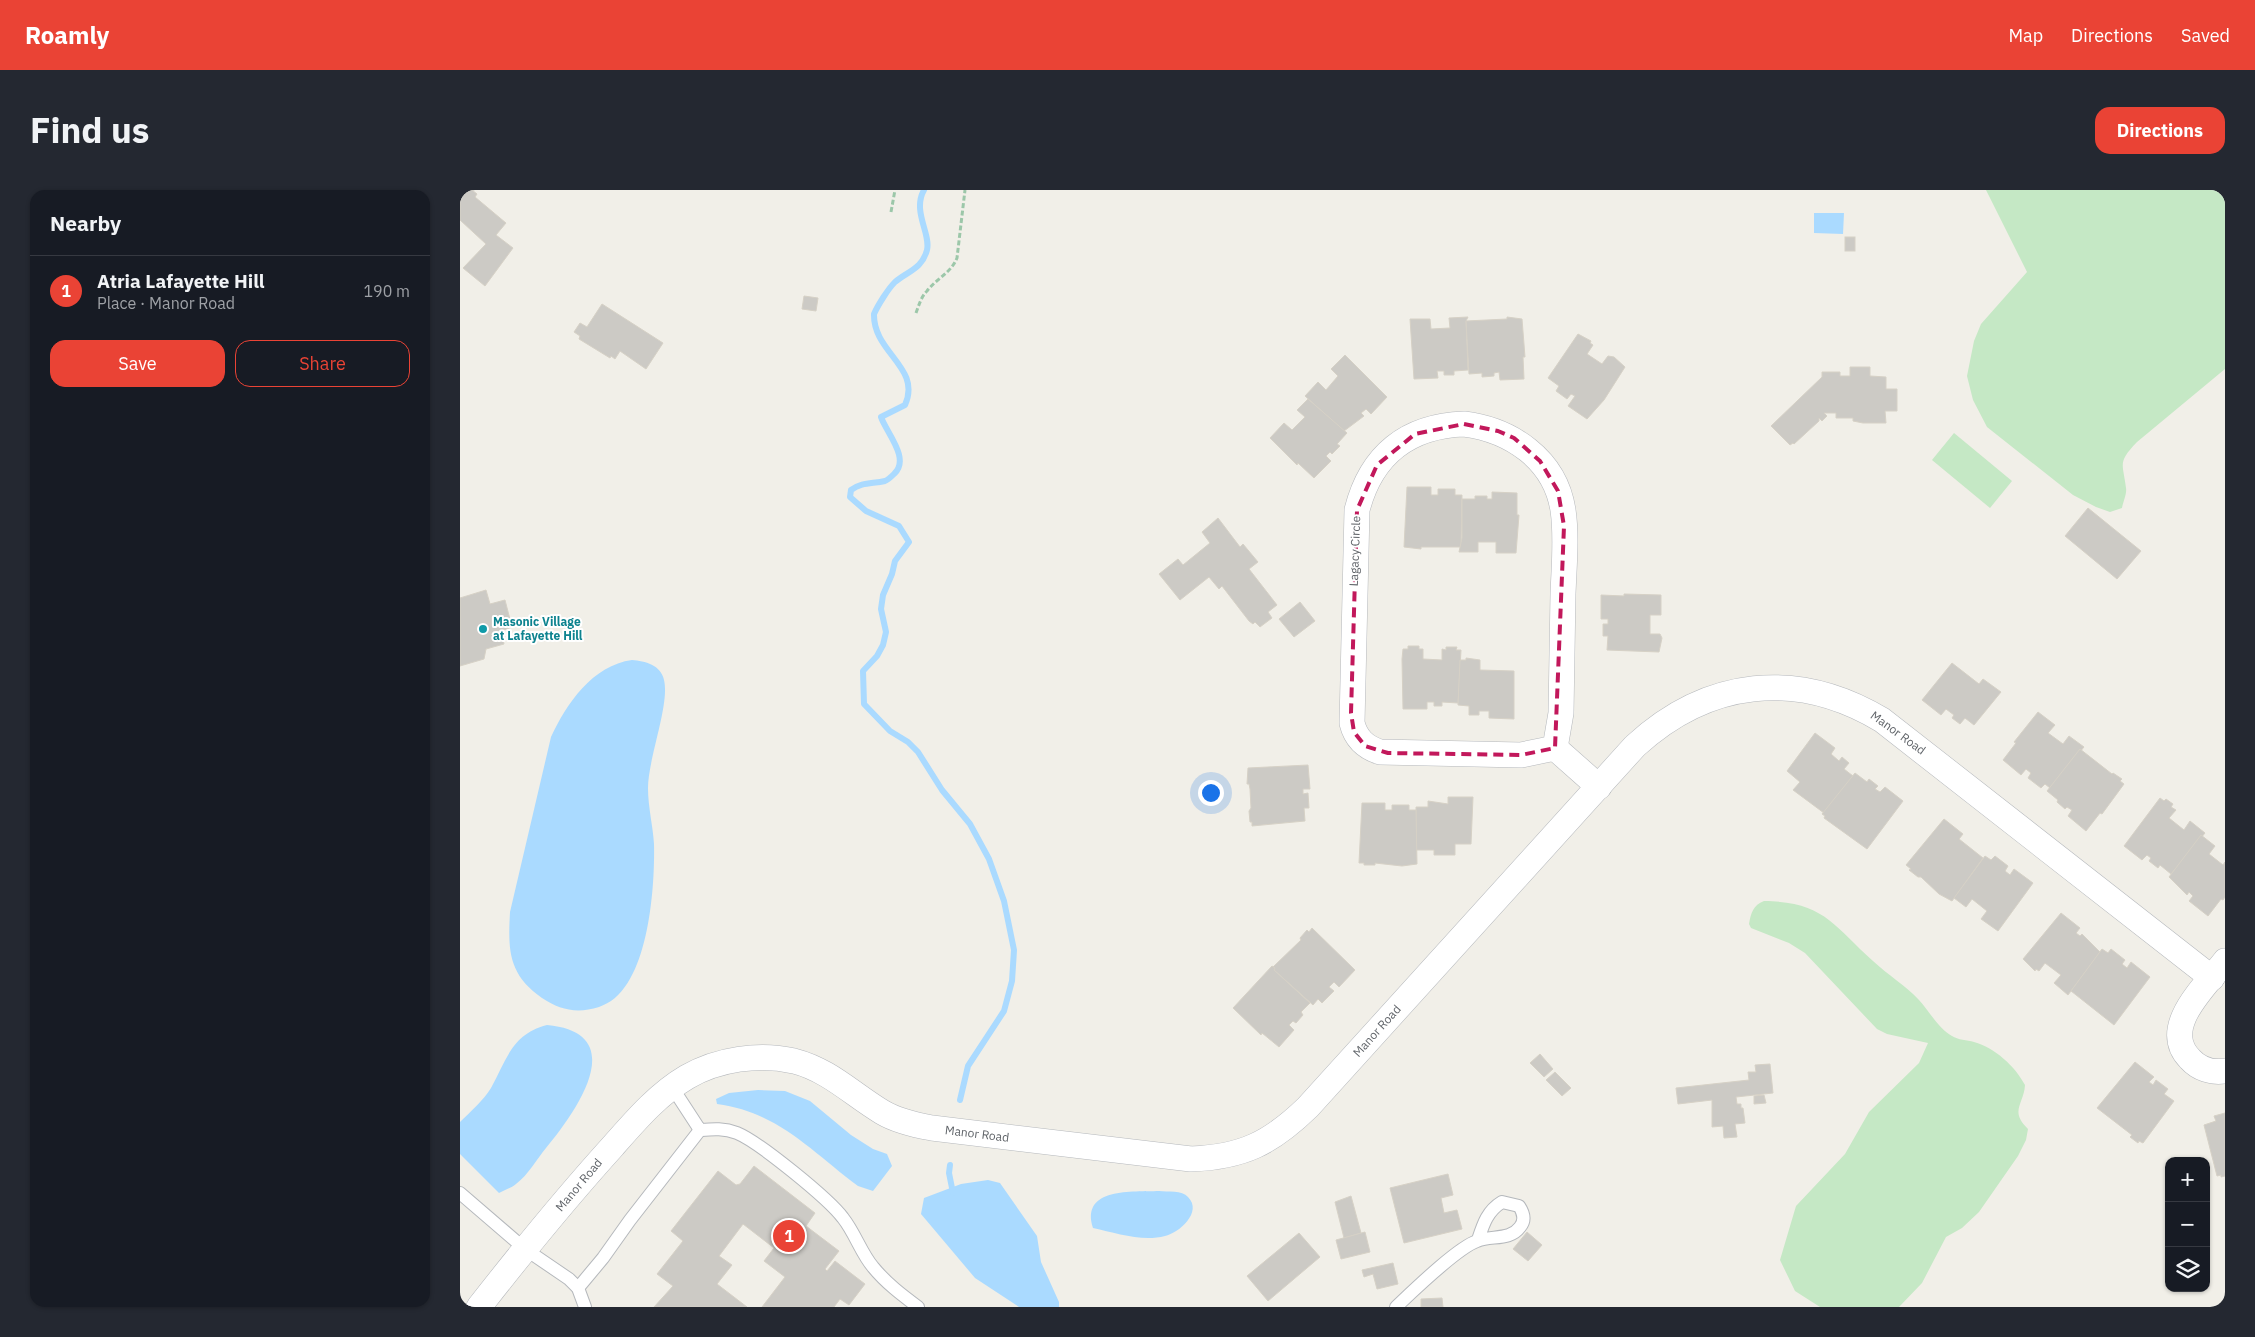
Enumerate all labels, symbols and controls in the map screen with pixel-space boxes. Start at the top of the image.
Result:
text: Roamly [25,19,109,51]
text: Map [2008,24,2043,47]
text: Directions [2071,24,2153,47]
text: Saved [2181,24,2230,47]
text: Find us [30,107,149,153]
button: Directions [2095,107,2225,154]
text: Nearby [50,209,121,237]
text: Atria Lafayette Hill [97,269,265,293]
text: 1 [61,281,71,301]
text: 190 m [363,281,410,301]
text: Place · Manor Road [97,293,235,313]
button: Save [50,340,225,387]
button: Share [235,340,410,387]
street label: Lagacy Circle [1346,515,1363,587]
place label: Masonic Village at Lafayette Hill [493,614,583,643]
marker: Masonic Village at Lafayette Hill [477,623,489,635]
street label: Manor Road [1868,708,1929,758]
your location [1198,780,1224,806]
street label: Manor Road [1349,1002,1404,1060]
street label: Manor Road [944,1122,1010,1145]
street label: Manor Road [552,1155,605,1214]
map controls [2165,1157,2210,1292]
button: + [2165,1157,2210,1202]
button: − [2165,1202,2210,1247]
pin: 1 [773,1217,805,1255]
button: layers [2165,1247,2210,1292]

